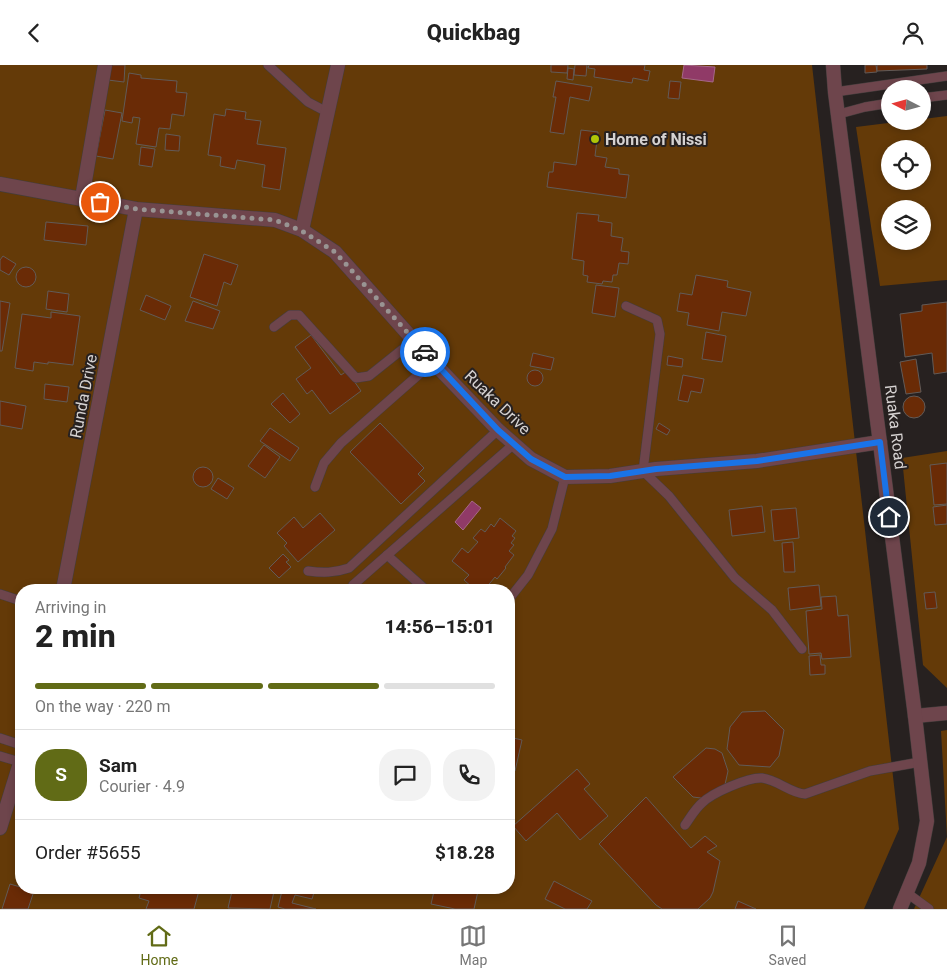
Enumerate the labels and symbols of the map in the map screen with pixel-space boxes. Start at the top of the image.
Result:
north arrow [881,80,931,130]
place label: Home of Nissi [605,130,707,149]
marker: Home of Nissi [589,133,601,145]
pin [79,181,121,223]
courier [400,327,450,377]
street label: Runda Drive [66,352,101,440]
street label: Ruaka Drive [461,366,535,438]
street label: Ruaka Road [881,384,910,470]
pin [868,496,910,538]

